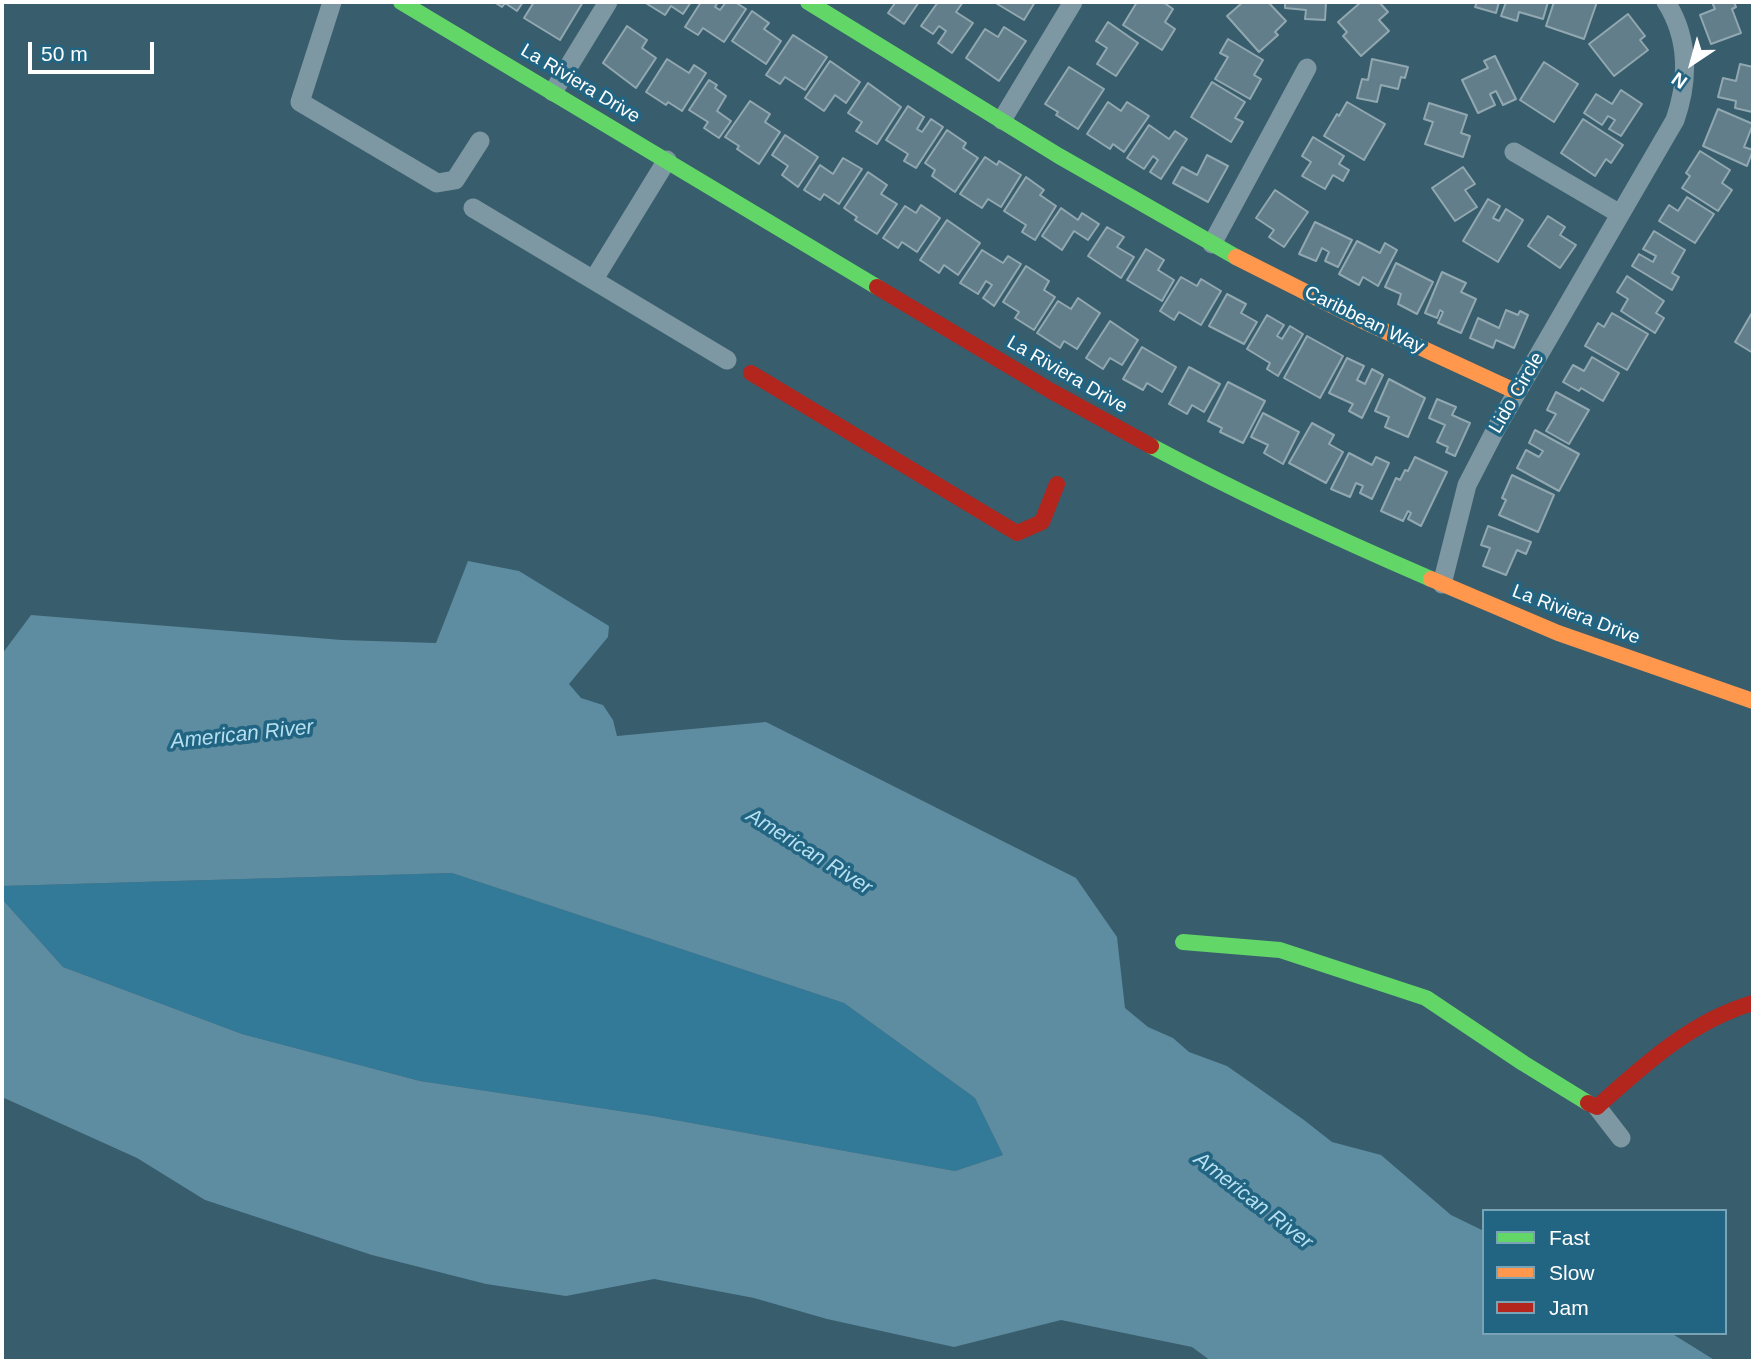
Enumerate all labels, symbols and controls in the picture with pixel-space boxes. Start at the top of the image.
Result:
scale bar [32,28,158,72]
north arrow [1657,28,1727,98]
street label: La Riviera Drive [516,39,644,129]
text: 50 m [41,42,88,65]
text: N [1668,68,1691,93]
street label: Caribbean Way [1300,281,1428,359]
street label: La Riviera Drive [1003,331,1131,419]
street label: Lido Circle [1485,348,1549,438]
street label: La Riviera Drive [1509,580,1643,650]
water label: American River [169,715,315,755]
water label: American River [741,803,877,901]
water label: American River [1189,1147,1317,1255]
legend [1482,1209,1727,1335]
text: Fast [1549,1226,1590,1249]
text: Slow [1549,1261,1595,1284]
text: Jam [1549,1296,1589,1319]

